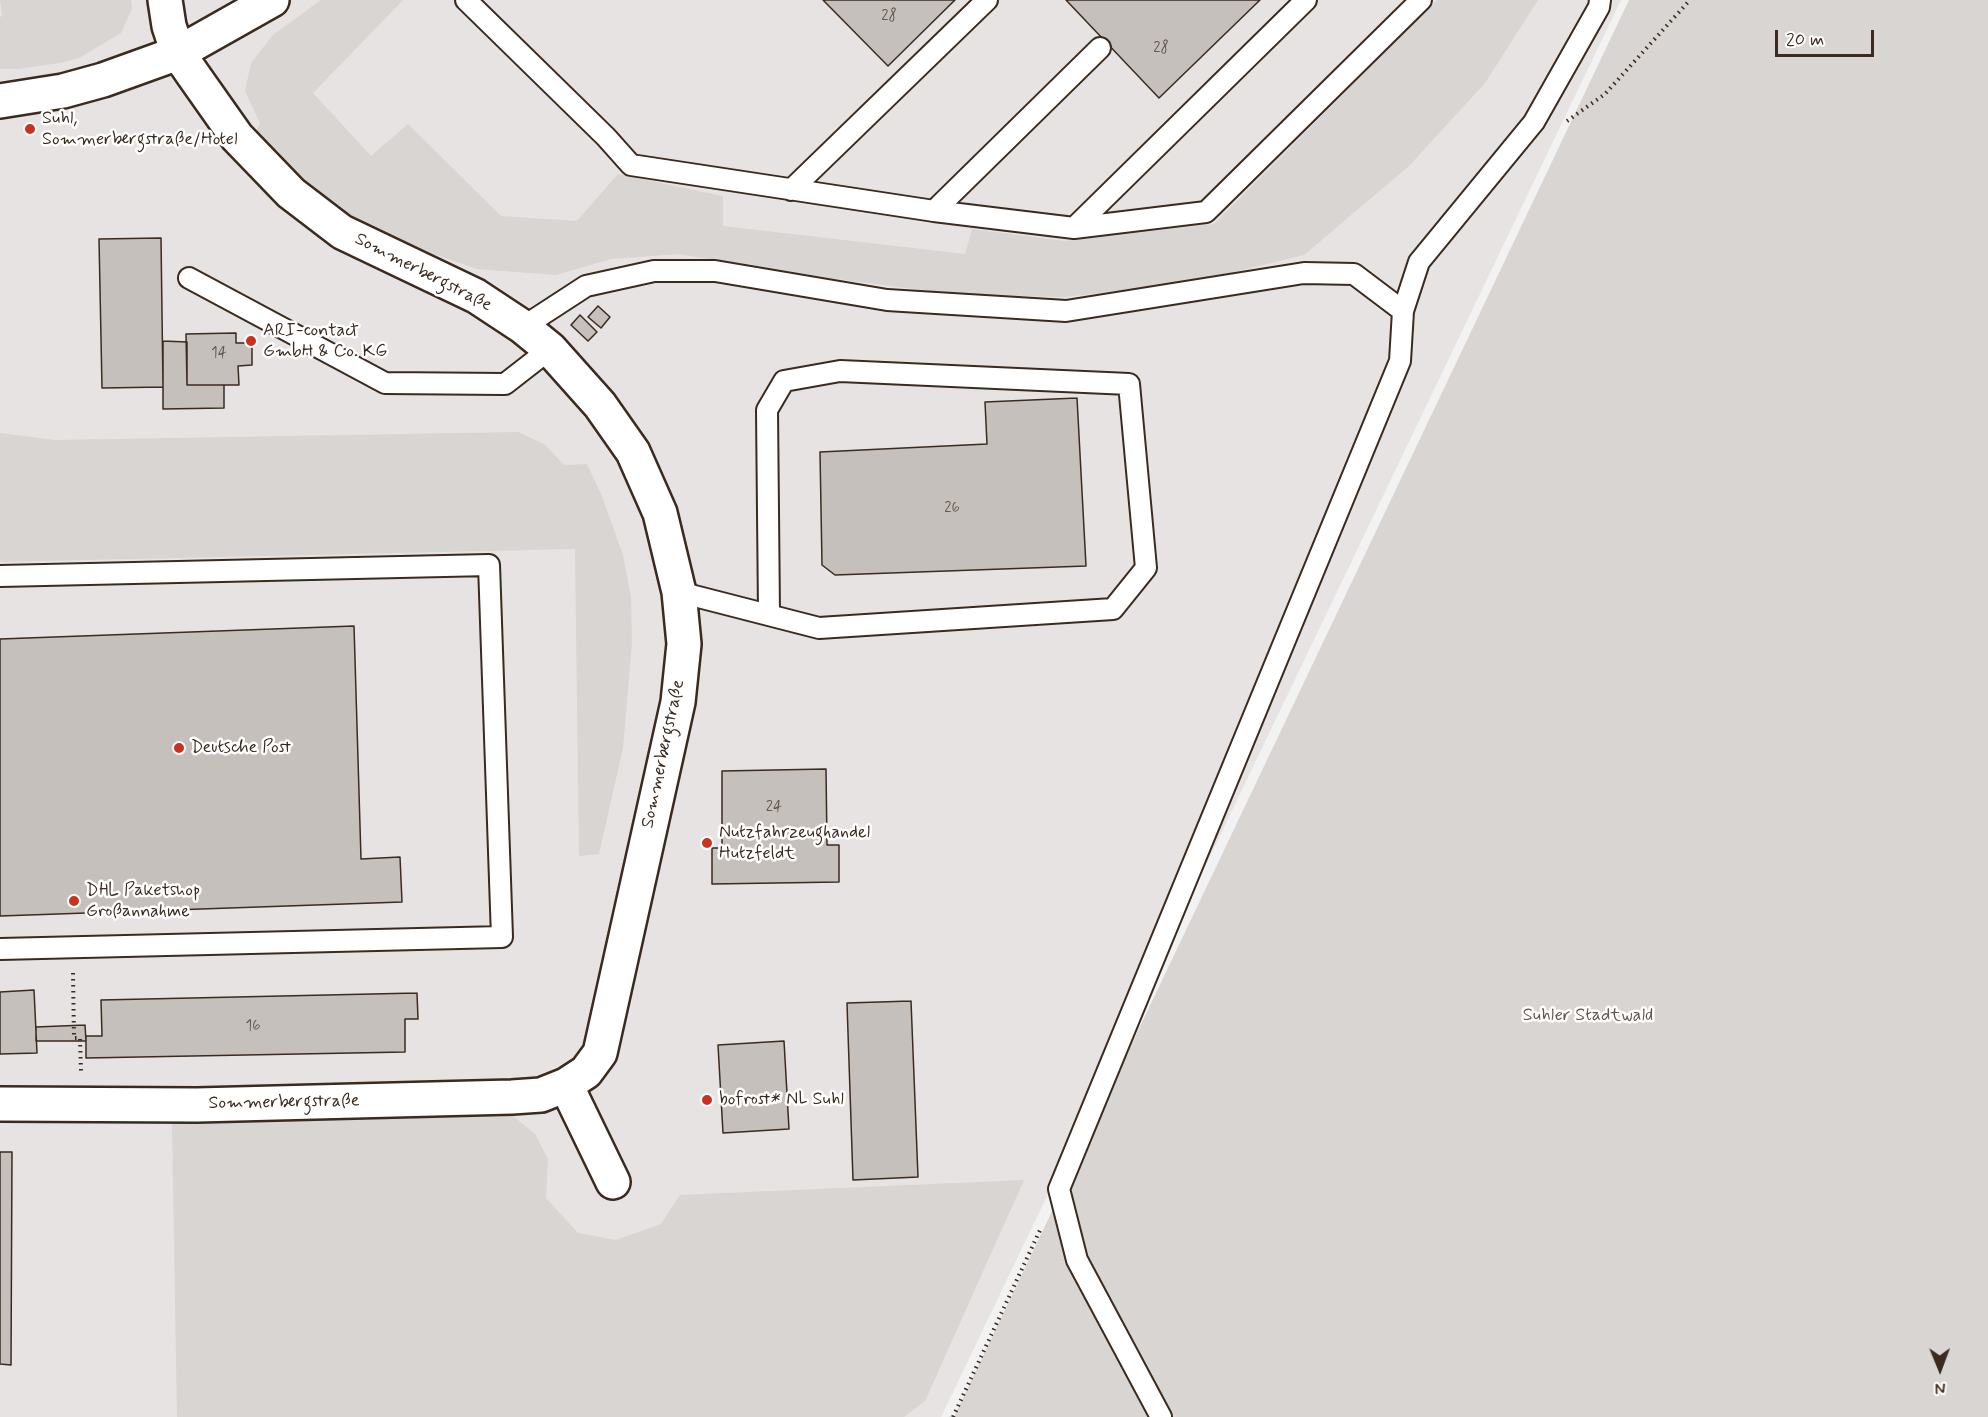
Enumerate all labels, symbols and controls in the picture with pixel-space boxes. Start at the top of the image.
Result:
house number: 28 [881,8,897,26]
scale bar [1778,18,1877,56]
text: 20 m [1786,28,1824,52]
house number: 28 [1153,40,1169,58]
place label: Suhl, Sommerbergstraße/Hotel [42,108,238,150]
marker: Suhl, Sommerbergstraße/Hotel [23,122,37,136]
street label: Sommerbergstraße [351,229,495,317]
place label: ARI-contact GmbH & Co. KG [263,320,387,362]
marker: ARI-contact GmbH & Co. KG [244,334,258,348]
house number: 14 [211,345,227,363]
house number: 26 [944,500,960,518]
street label: Sommerbergstraße [638,678,690,830]
place label: Deutsche Post [191,737,291,759]
marker: Deutsche Post [172,741,186,755]
house number: 24 [766,799,782,817]
place label: Nutzfahrzeughandel Hutzfeldt [719,822,870,864]
marker: Nutzfahrzeughandel Hutzfeldt [700,836,714,850]
place label: DHL Paketshop Großannahme [86,880,200,922]
marker: DHL Paketshop Großannahme [67,894,81,908]
park label: Suhler Stadtwald [1523,1005,1653,1027]
house number: 16 [246,1018,260,1036]
place label: bofrost* NL Suhl [719,1089,844,1111]
street label: Sommerbergstraße [208,1091,360,1115]
marker: bofrost* NL Suhl [700,1093,714,1107]
north arrow [1910,1339,1970,1399]
text: N [1935,1377,1946,1398]

